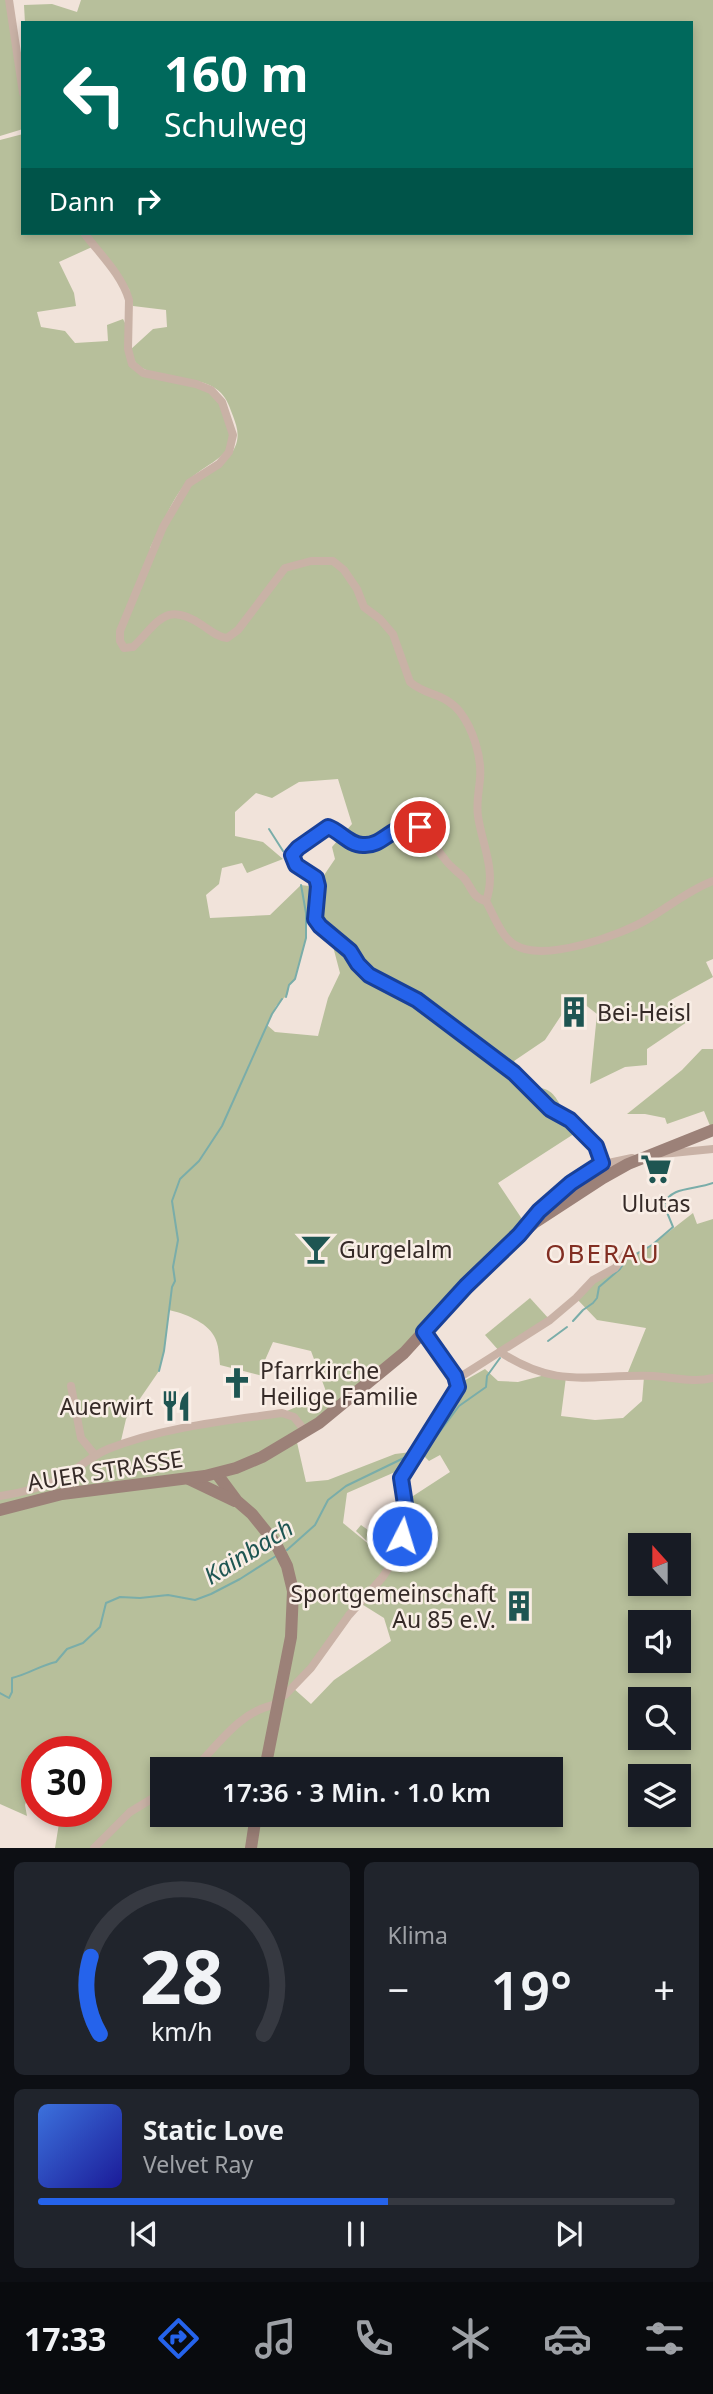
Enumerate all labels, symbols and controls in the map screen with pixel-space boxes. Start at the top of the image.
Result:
text: 160 m [164,40,309,106]
icon: left [49,49,140,140]
text: Schulweg [164,103,308,146]
icon: right [129,182,167,220]
text: Dann [49,183,115,219]
pin [390,797,450,857]
icon: arrive [401,808,439,846]
building icon: Bei-Heisl [557,995,591,1029]
place label: Bei-Heisl [597,996,691,1028]
supermarket icon: Ulutas [639,1152,673,1186]
place label: Ulutas [621,1187,691,1219]
bar icon: Gurgelalm [299,1232,333,1266]
place label: Gurgelalm [339,1233,453,1265]
district label: OBERAU [545,1235,661,1271]
place label: Pfarrkirche Heilige Familie [260,1354,418,1412]
church icon: Pfarrkirche Heilige Familie [220,1366,254,1400]
restaurant icon: Auerwirt [159,1389,193,1423]
place label: Auerwirt [60,1390,153,1422]
street label: AUER STRASSE [25,1442,185,1498]
position arrow [365,1499,439,1573]
water label: Kainbach [197,1511,299,1591]
north arrow [628,1533,691,1596]
map controls [628,1533,691,1827]
place label: Sportgemeinschaft Au 85 e.V. [290,1577,496,1635]
building icon: Sportgemeinschaft Au 85 e.V. [502,1589,536,1623]
button: sound [628,1610,691,1673]
button: search [628,1687,691,1750]
speed limit sign: 30 [21,1736,112,1827]
button: layers [628,1764,691,1827]
text: 17:36 · 3 Min. · 1.0 km [222,1774,491,1810]
text: Klima [388,1919,448,1951]
text: 28 [140,1927,223,2026]
text: 19° [490,1954,572,2025]
text: − [388,1963,409,2015]
text: + [653,1963,675,2015]
text: km/h [151,2014,213,2048]
text: Static Love [143,2112,284,2148]
text: Velvet Ray [143,2148,253,2180]
icon: previous [125,2215,163,2253]
icon: pause [337,2215,375,2253]
icon: next [550,2215,588,2253]
icon: directions [154,2314,203,2363]
icon: music [251,2314,300,2363]
icon: phone [349,2314,398,2363]
icon: climate [446,2314,495,2363]
icon: car [543,2314,592,2363]
icon: filters [640,2314,689,2363]
text: 17:33 [24,2317,106,2360]

